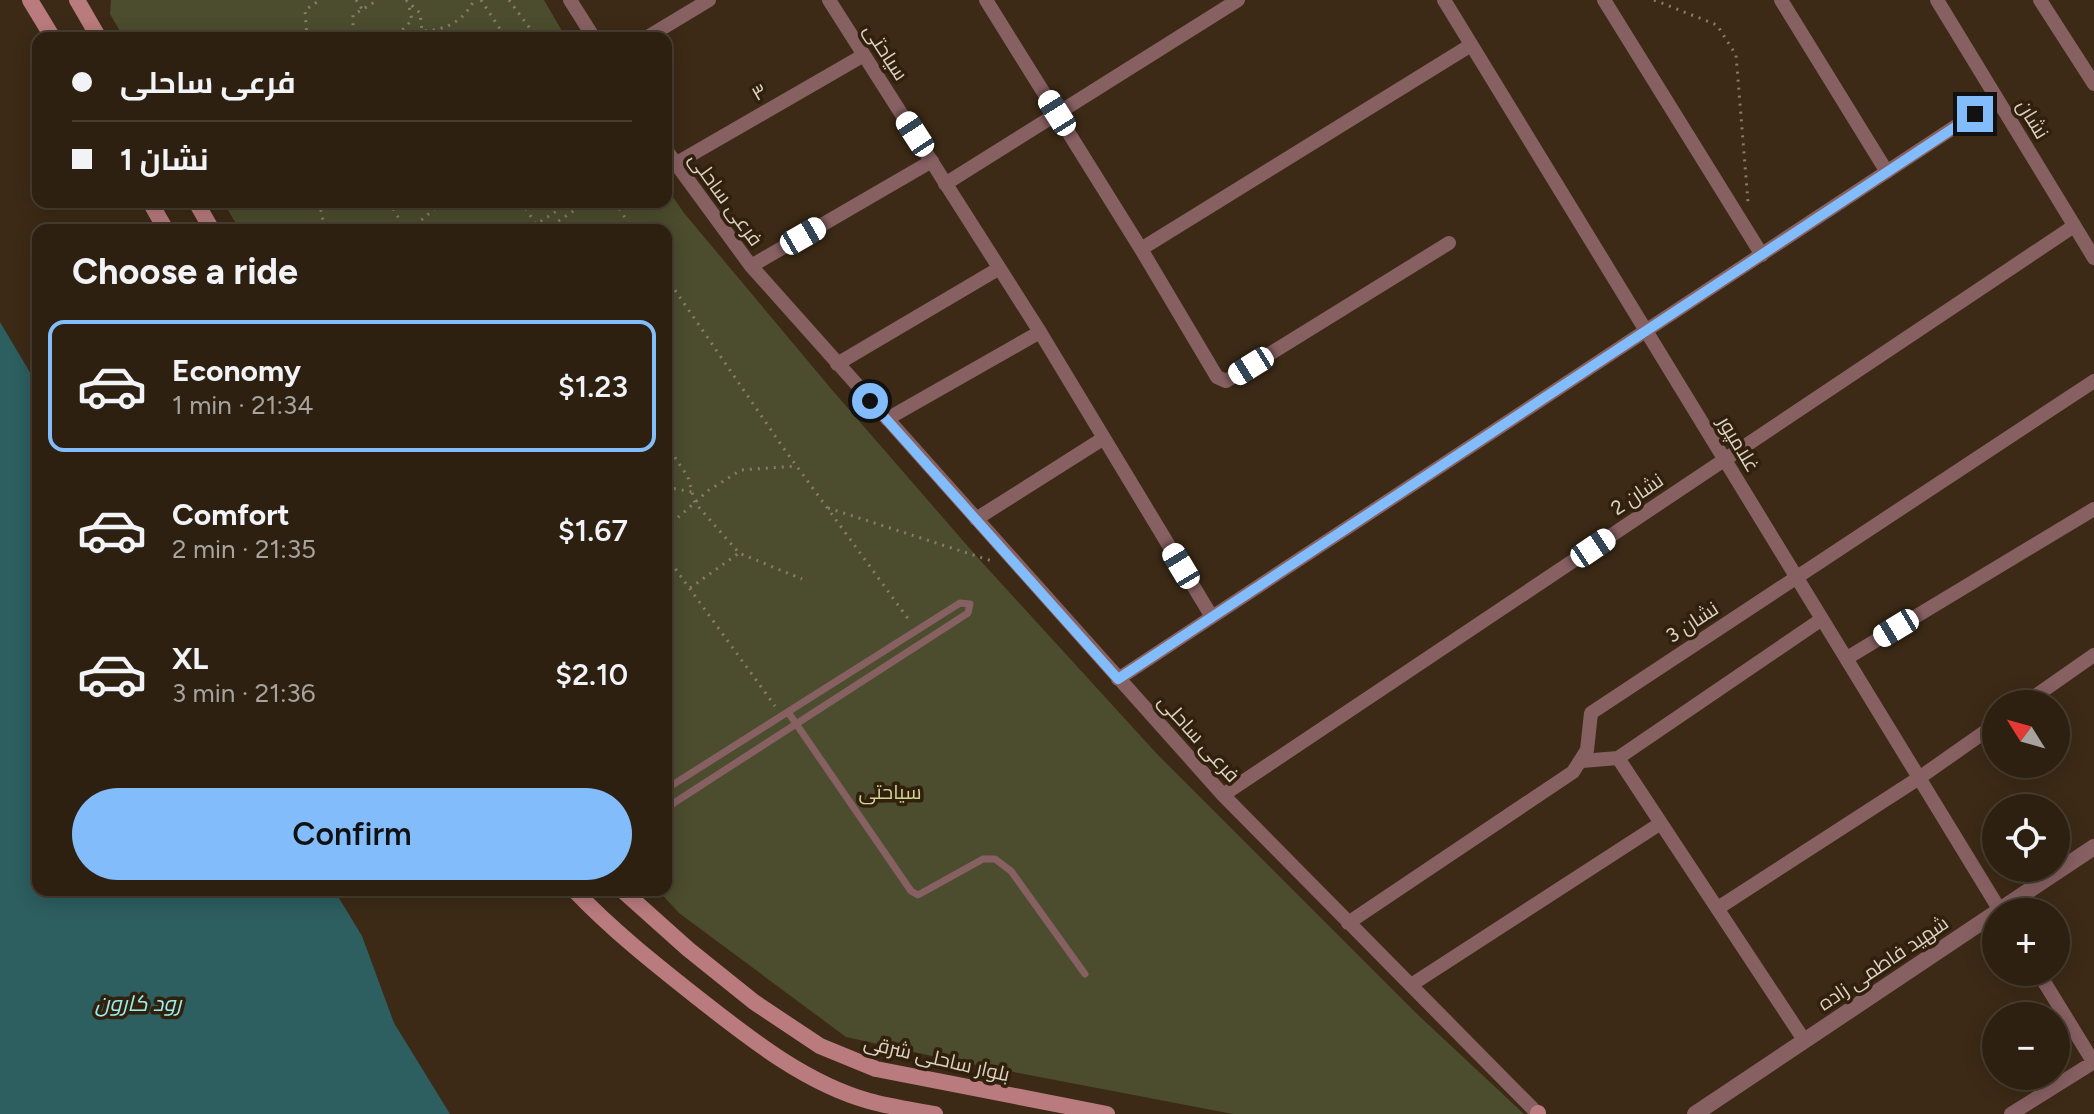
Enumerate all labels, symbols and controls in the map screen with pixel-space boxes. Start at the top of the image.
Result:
street label: سیاحتی [858,19,913,85]
text: فرعی ساحلی [120,64,296,101]
street label: ۳ [747,78,771,106]
car [1034,86,1080,140]
street label: نشان [2011,95,2054,144]
route end [1957,96,1993,132]
car [892,107,938,161]
text: نشان 1 [120,141,209,178]
street label: فرعی ساحلی [683,147,768,251]
car [776,214,830,258]
text: Choose a ride [72,250,298,293]
car [1224,343,1278,389]
icon: car [76,350,148,422]
text: Economy [172,352,301,389]
text: $1.23 [558,368,628,405]
route start [852,383,888,419]
text: 1 min · 21:34 [172,389,313,421]
street label: غلامپور [1712,411,1765,477]
street label: نشان 2 [1606,468,1668,521]
icon: car [76,494,148,566]
text: Comfort [172,496,290,533]
text: $1.67 [558,512,628,549]
car [1566,525,1620,571]
text: 2 min · 21:35 [172,533,316,565]
car [1158,539,1204,593]
street label: نشان 3 [1661,596,1723,649]
car [1869,605,1923,651]
icon: car [76,638,148,710]
text: XL [172,640,208,677]
text: $2.10 [555,656,628,693]
text: 3 min · 21:36 [172,677,315,709]
street label: فرعی ساحلی [1153,689,1245,788]
north arrow [1982,690,2070,778]
map controls [1982,690,2070,1090]
park label: سیاحتی [859,780,921,805]
button: Confirm [72,788,632,880]
button: locate [1982,794,2070,882]
button: + [1982,898,2070,986]
street label: شهید فاطمی زاده [1813,910,1953,1016]
water label: رود کارون [95,990,182,1017]
button: − [1982,1002,2070,1090]
street label: بلوار ساحلی شرقی [862,1030,1012,1087]

